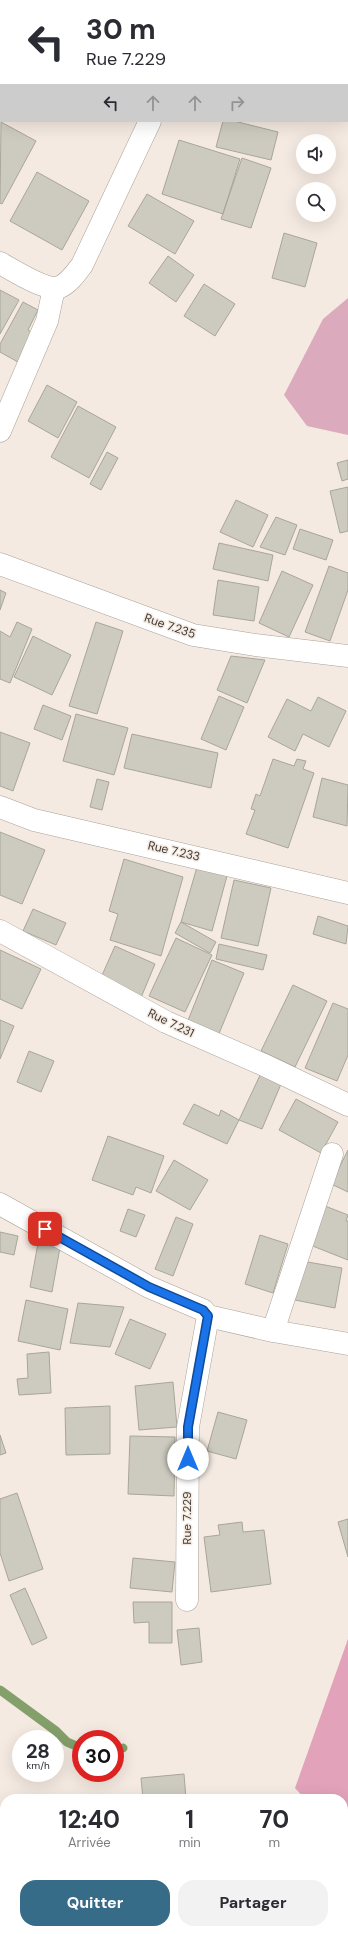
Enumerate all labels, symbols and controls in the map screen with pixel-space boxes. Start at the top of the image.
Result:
text: 30 m [86,11,156,48]
icon: left [20,16,72,68]
text: Rue 7.229 [86,47,166,71]
icon: left [100,92,122,114]
icon: ahead [142,92,164,114]
icon: ahead [184,92,206,114]
icon: right [226,92,248,114]
map controls [296,134,336,222]
button: sound [296,134,336,174]
button: search [296,182,336,222]
street label: Rue 7.235 [142,610,198,642]
street label: Rue 7.233 [146,837,202,865]
street label: Rue 7.231 [145,1005,197,1041]
pin [28,1212,62,1246]
icon: arrive [34,1218,56,1240]
position arrow [167,1438,209,1480]
street label: Rue 7.229 [179,1491,195,1545]
speed limit sign: 30 [72,1730,124,1782]
text: 28 [26,1738,50,1764]
text: km/h [26,1759,50,1772]
text: 12:40 [59,1804,120,1835]
text: 1 [185,1804,194,1835]
text: 70 [260,1804,289,1835]
text: Arrivée [68,1834,111,1851]
text: min [179,1834,201,1851]
text: m [269,1834,280,1851]
button: Quitter [20,1880,170,1926]
button: Partager [178,1880,328,1926]

